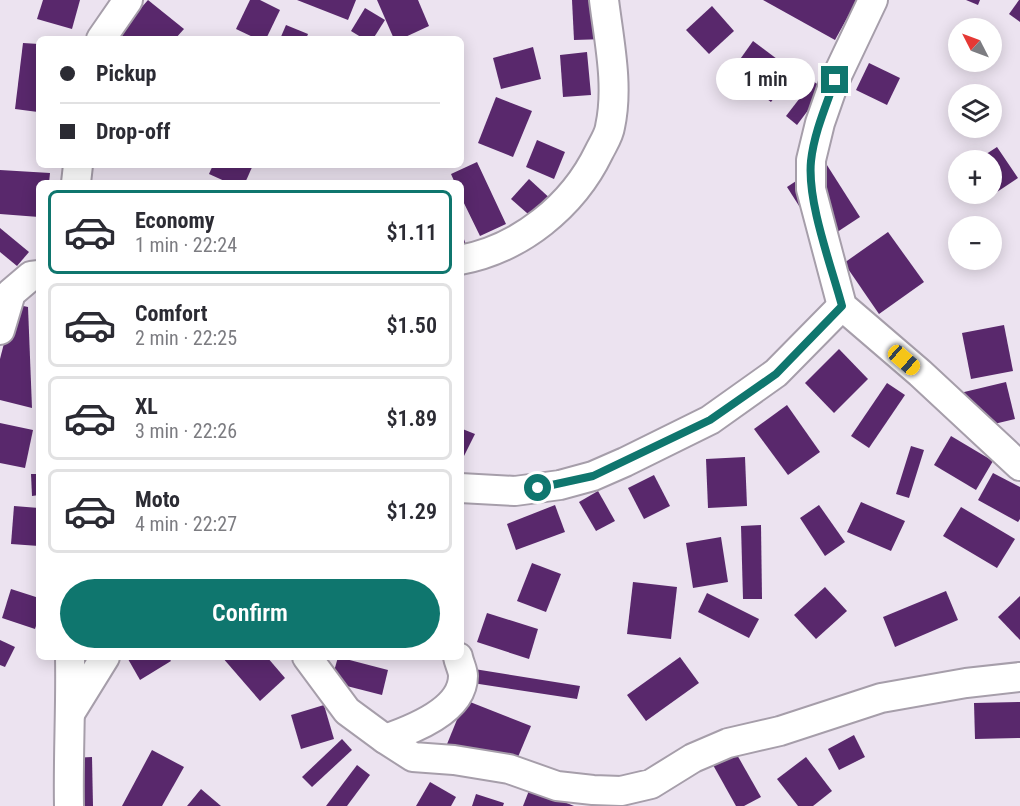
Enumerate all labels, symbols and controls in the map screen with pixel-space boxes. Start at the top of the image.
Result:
north arrow [948,18,1002,72]
map controls [948,18,1002,270]
callout: 1 min [715,59,814,101]
text: Pickup [96,61,156,86]
route end [821,66,848,93]
text: 1 min [743,67,788,91]
button: layers [948,84,1002,138]
text: Drop-off [96,119,170,144]
button: + [948,150,1002,204]
icon: car [63,205,117,259]
text: Economy [135,208,215,233]
button: − [948,216,1002,270]
text: $1.11 [386,220,437,245]
text: 1 min · 22:24 [135,233,237,257]
icon: car [63,298,117,352]
text: Comfort [135,301,208,326]
text: $1.50 [386,313,437,338]
text: 2 min · 22:25 [135,326,237,350]
car [885,341,923,379]
icon: car [63,391,117,445]
text: XL [135,394,158,419]
text: $1.89 [386,406,437,431]
text: 3 min · 22:26 [135,419,237,443]
route start [524,474,551,501]
icon: car [63,484,117,538]
text: Moto [135,487,180,512]
text: $1.29 [386,499,437,524]
text: 4 min · 22:27 [135,512,237,536]
button: Confirm [60,579,440,648]

